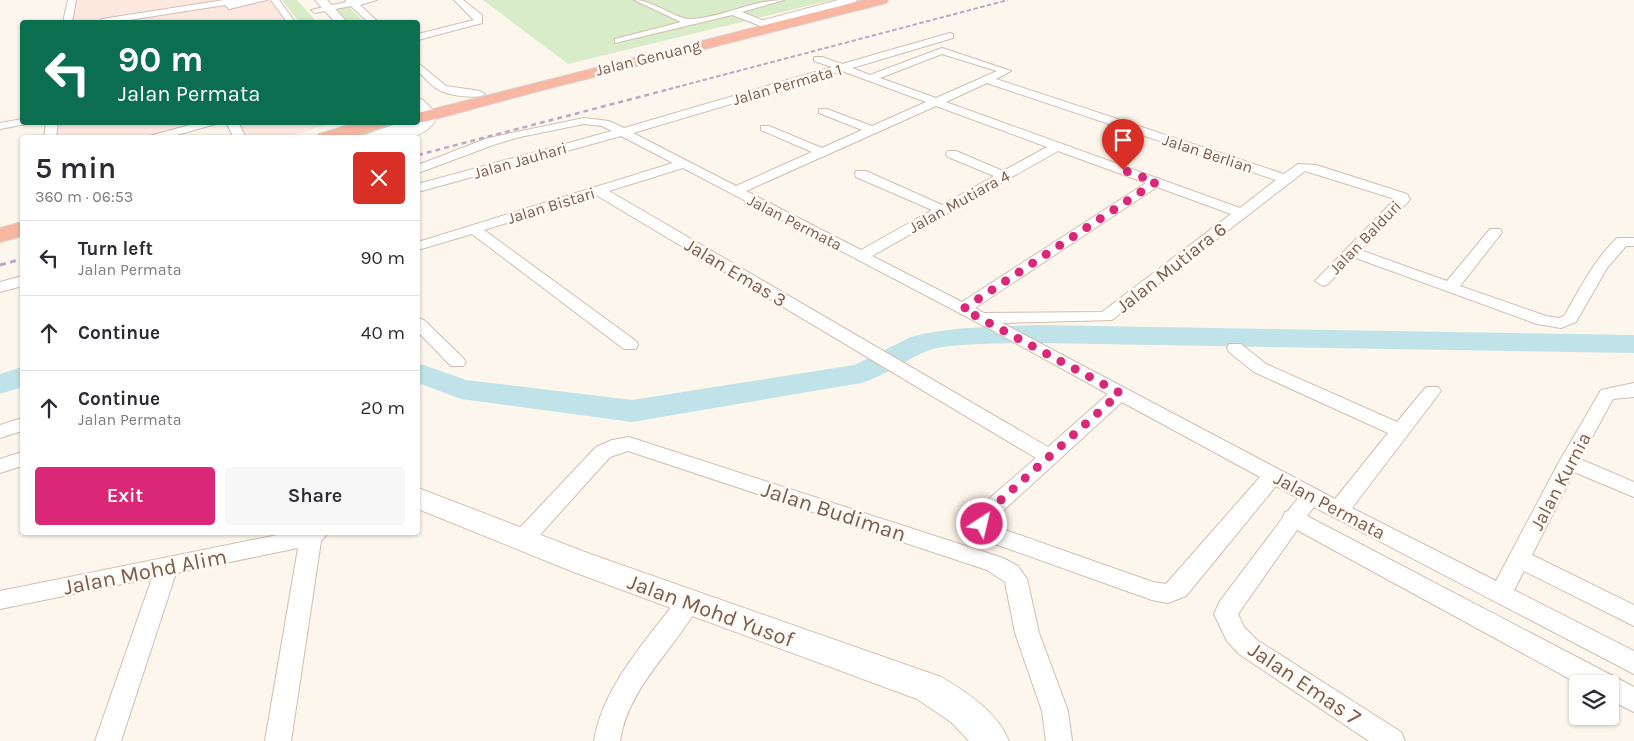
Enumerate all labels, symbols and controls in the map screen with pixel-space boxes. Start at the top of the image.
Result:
street label: Jalan Genuang [594,35,703,80]
text: 90 m [118,39,204,80]
icon: left [35,40,100,105]
street label: Jalan Permata 1 [730,60,844,109]
text: Jalan Permata [118,81,260,107]
pin [1102,119,1144,170]
icon: arrive [1109,126,1137,154]
street label: Jalan Berlian [1160,130,1255,177]
street label: Jalan Jauhari [471,138,569,183]
text: 5 min [35,150,116,186]
button: close [353,152,405,204]
street label: Jalan Mutiara 4 [906,166,1013,237]
street label: Jalan Bistari [505,183,597,228]
text: 360 m · 06:53 [35,187,133,206]
street label: Jalan Permata [744,190,845,254]
street label: Jalan Balduri [1326,197,1405,278]
street label: Jalan Mutiara 6 [1112,218,1231,318]
street label: Jalan Emas 3 [681,234,790,312]
text: Turn left [78,238,153,260]
icon: left [35,244,63,272]
text: 90 m [360,247,405,269]
text: Jalan Permata [78,260,181,279]
icon: ahead [35,319,63,347]
text: Continue [78,322,160,344]
text: 40 m [361,322,405,344]
text: Continue [78,388,160,410]
icon: ahead [35,394,63,422]
text: 20 m [360,397,405,419]
text: Jalan Permata [78,410,181,429]
street label: Jalan Kurnia [1526,429,1596,534]
button: Exit [35,467,215,525]
button: Share [225,467,405,525]
street label: Jalan Permata [1270,467,1389,544]
street label: Jalan Budiman [758,476,909,548]
position arrow [955,497,1007,549]
street label: Jalan Mohd Alim [61,543,229,601]
street label: Jalan Mohd Yusof [624,569,798,653]
street label: Jalan Emas 7 [1243,637,1366,731]
map controls [1569,675,1619,725]
button: layers [1569,675,1619,725]

